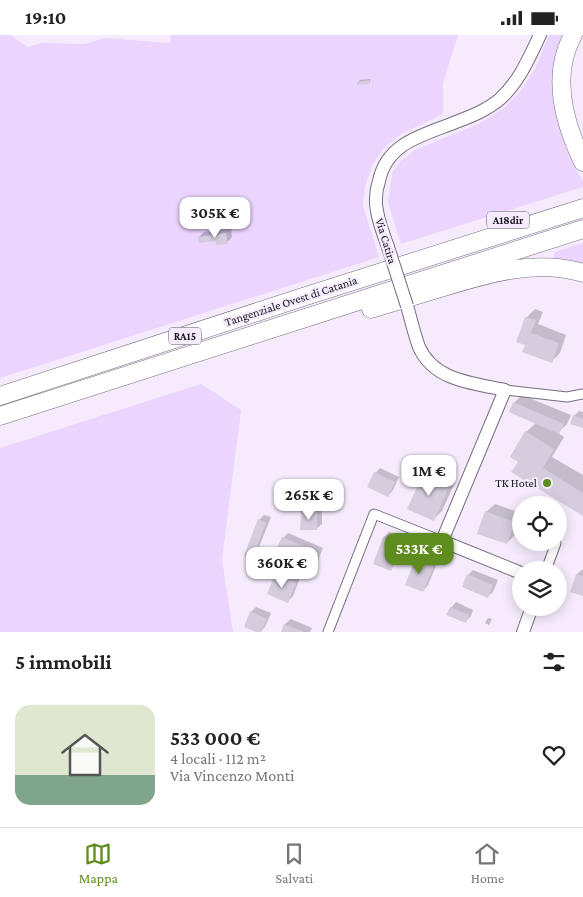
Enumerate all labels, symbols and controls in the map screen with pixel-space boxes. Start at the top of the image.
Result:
text: 19:10 [25,7,66,28]
pin: 305K € [174,197,256,239]
text: 305K € [190,204,240,221]
road number: A18dir [487,211,529,229]
street label: Via Catira [372,217,400,266]
street label: Tangenziale Ovest di Catania [223,273,359,329]
road number: RA15 [169,327,201,345]
pin: 1M € [399,455,459,497]
text: 1M € [412,462,446,479]
place label: TK Hotel [495,476,537,490]
marker: TK Hotel [541,477,553,489]
pin: 265K € [268,479,350,521]
text: 265K € [285,486,333,503]
map controls [512,496,567,616]
button: locate [512,496,567,551]
pin: 533K € [378,533,460,575]
text: 533K € [396,540,442,557]
pin: 360K € [241,547,323,589]
text: 360K € [257,554,307,571]
button: layers [512,561,567,616]
icon: filters [540,648,568,676]
text: 5 immobili [15,650,112,674]
icon: home [55,725,115,785]
text: 533 000 € [170,726,260,750]
icon: heart [540,741,568,769]
text: 4 locali · 112 m² [170,750,266,767]
text: Via Vincenzo Monti [170,767,294,784]
tab: Mappa [79,840,118,886]
tab: Salvati [275,840,313,886]
tab: Home [471,840,504,886]

